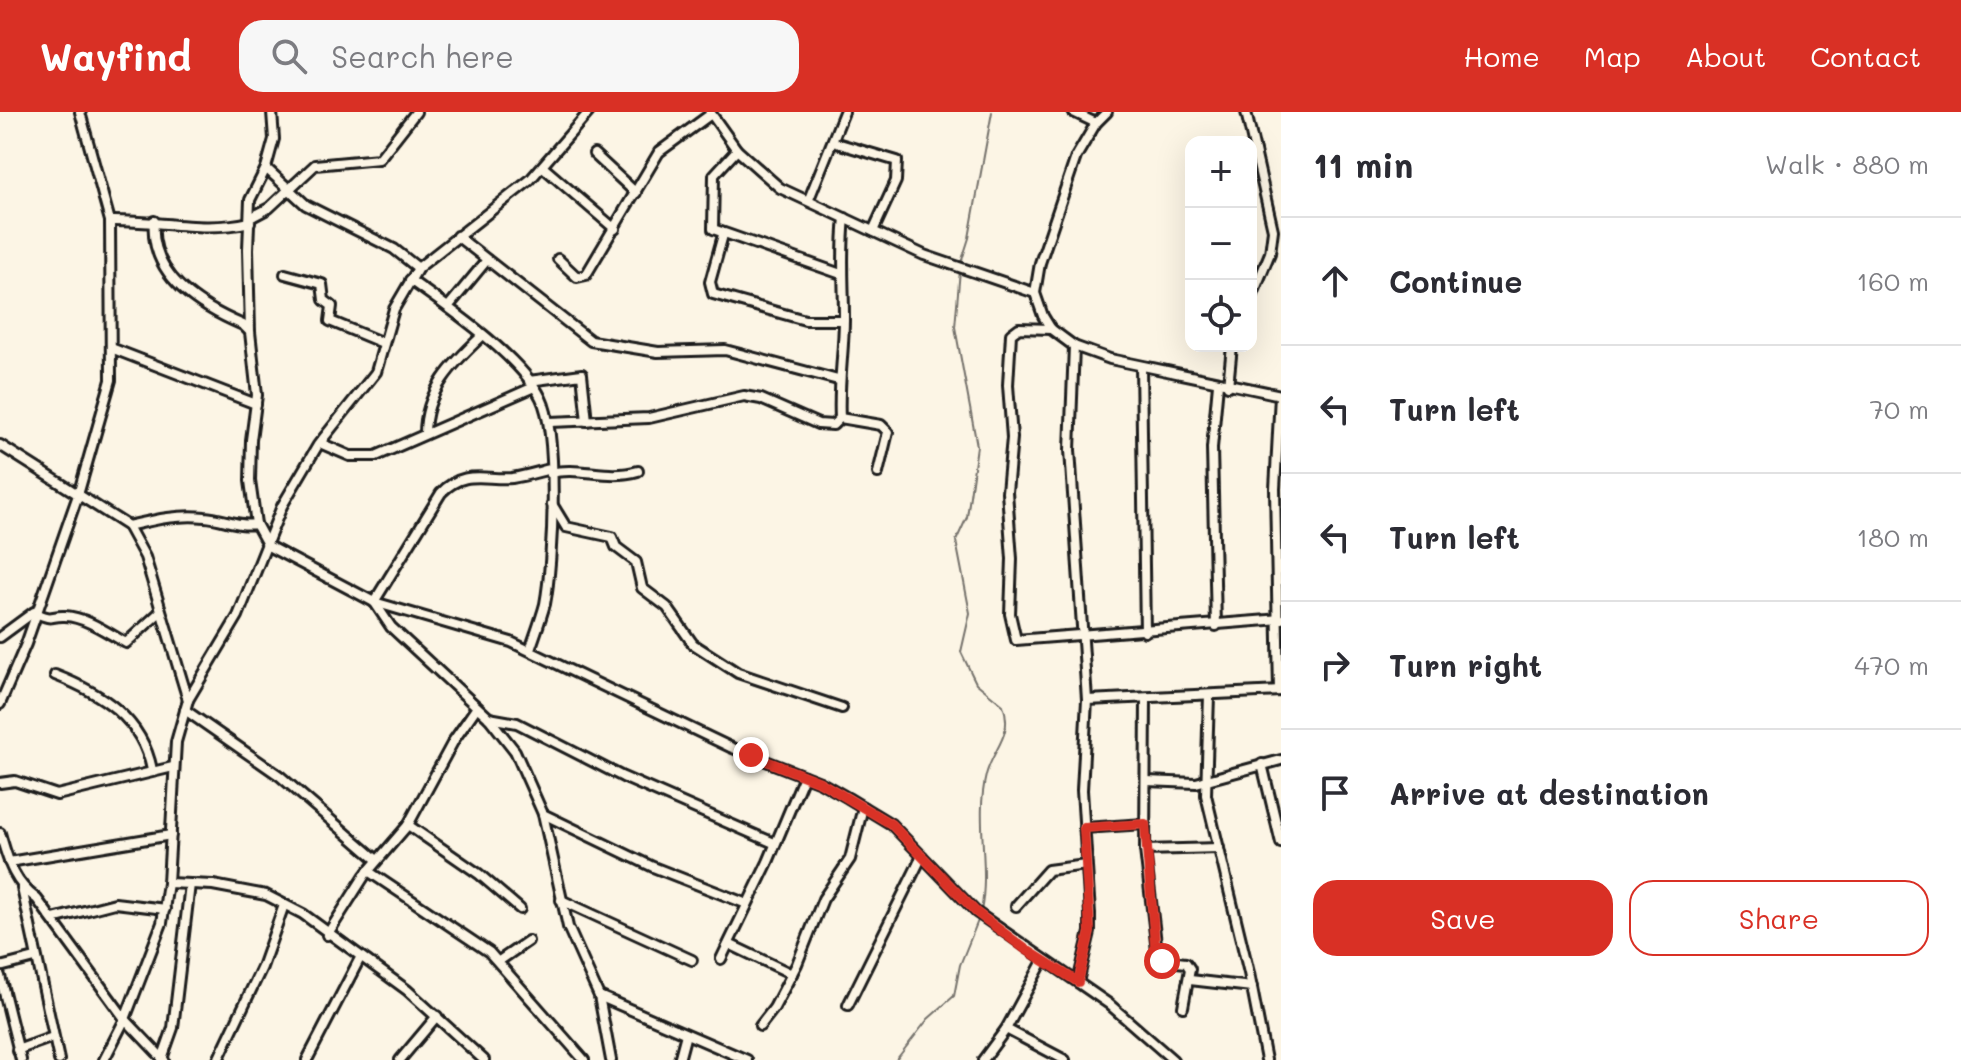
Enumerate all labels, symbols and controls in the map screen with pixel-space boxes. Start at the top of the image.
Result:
search box [239,20,799,92]
text: Wayfind [40,31,191,81]
icon: search [267,34,311,78]
text: Search here [331,36,514,76]
text: Home [1464,38,1540,74]
text: Map [1584,38,1641,74]
text: About [1685,38,1766,74]
text: Contact [1810,38,1921,74]
map controls [1185,136,1257,352]
button: + [1185,136,1257,208]
text: 11 min [1313,142,1413,187]
text: Walk · 880 m [1765,147,1929,181]
button: − [1185,208,1257,280]
icon: ahead [1313,259,1357,303]
text: Continue [1389,261,1522,301]
text: 160 m [1857,264,1929,298]
button: locate [1185,280,1257,352]
icon: left [1313,387,1357,431]
text: Turn left [1389,389,1520,429]
text: 70 m [1869,392,1929,426]
icon: left [1313,515,1357,559]
text: Turn left [1389,517,1520,557]
text: 180 m [1857,520,1929,554]
icon: right [1313,643,1357,687]
text: Turn right [1389,645,1542,685]
text: 470 m [1854,648,1929,682]
route end [733,737,769,773]
icon: arrive [1313,771,1357,815]
text: Arrive at destination [1389,773,1709,813]
button: Save [1313,880,1613,956]
button: Share [1629,880,1929,956]
route start [1144,943,1180,979]

